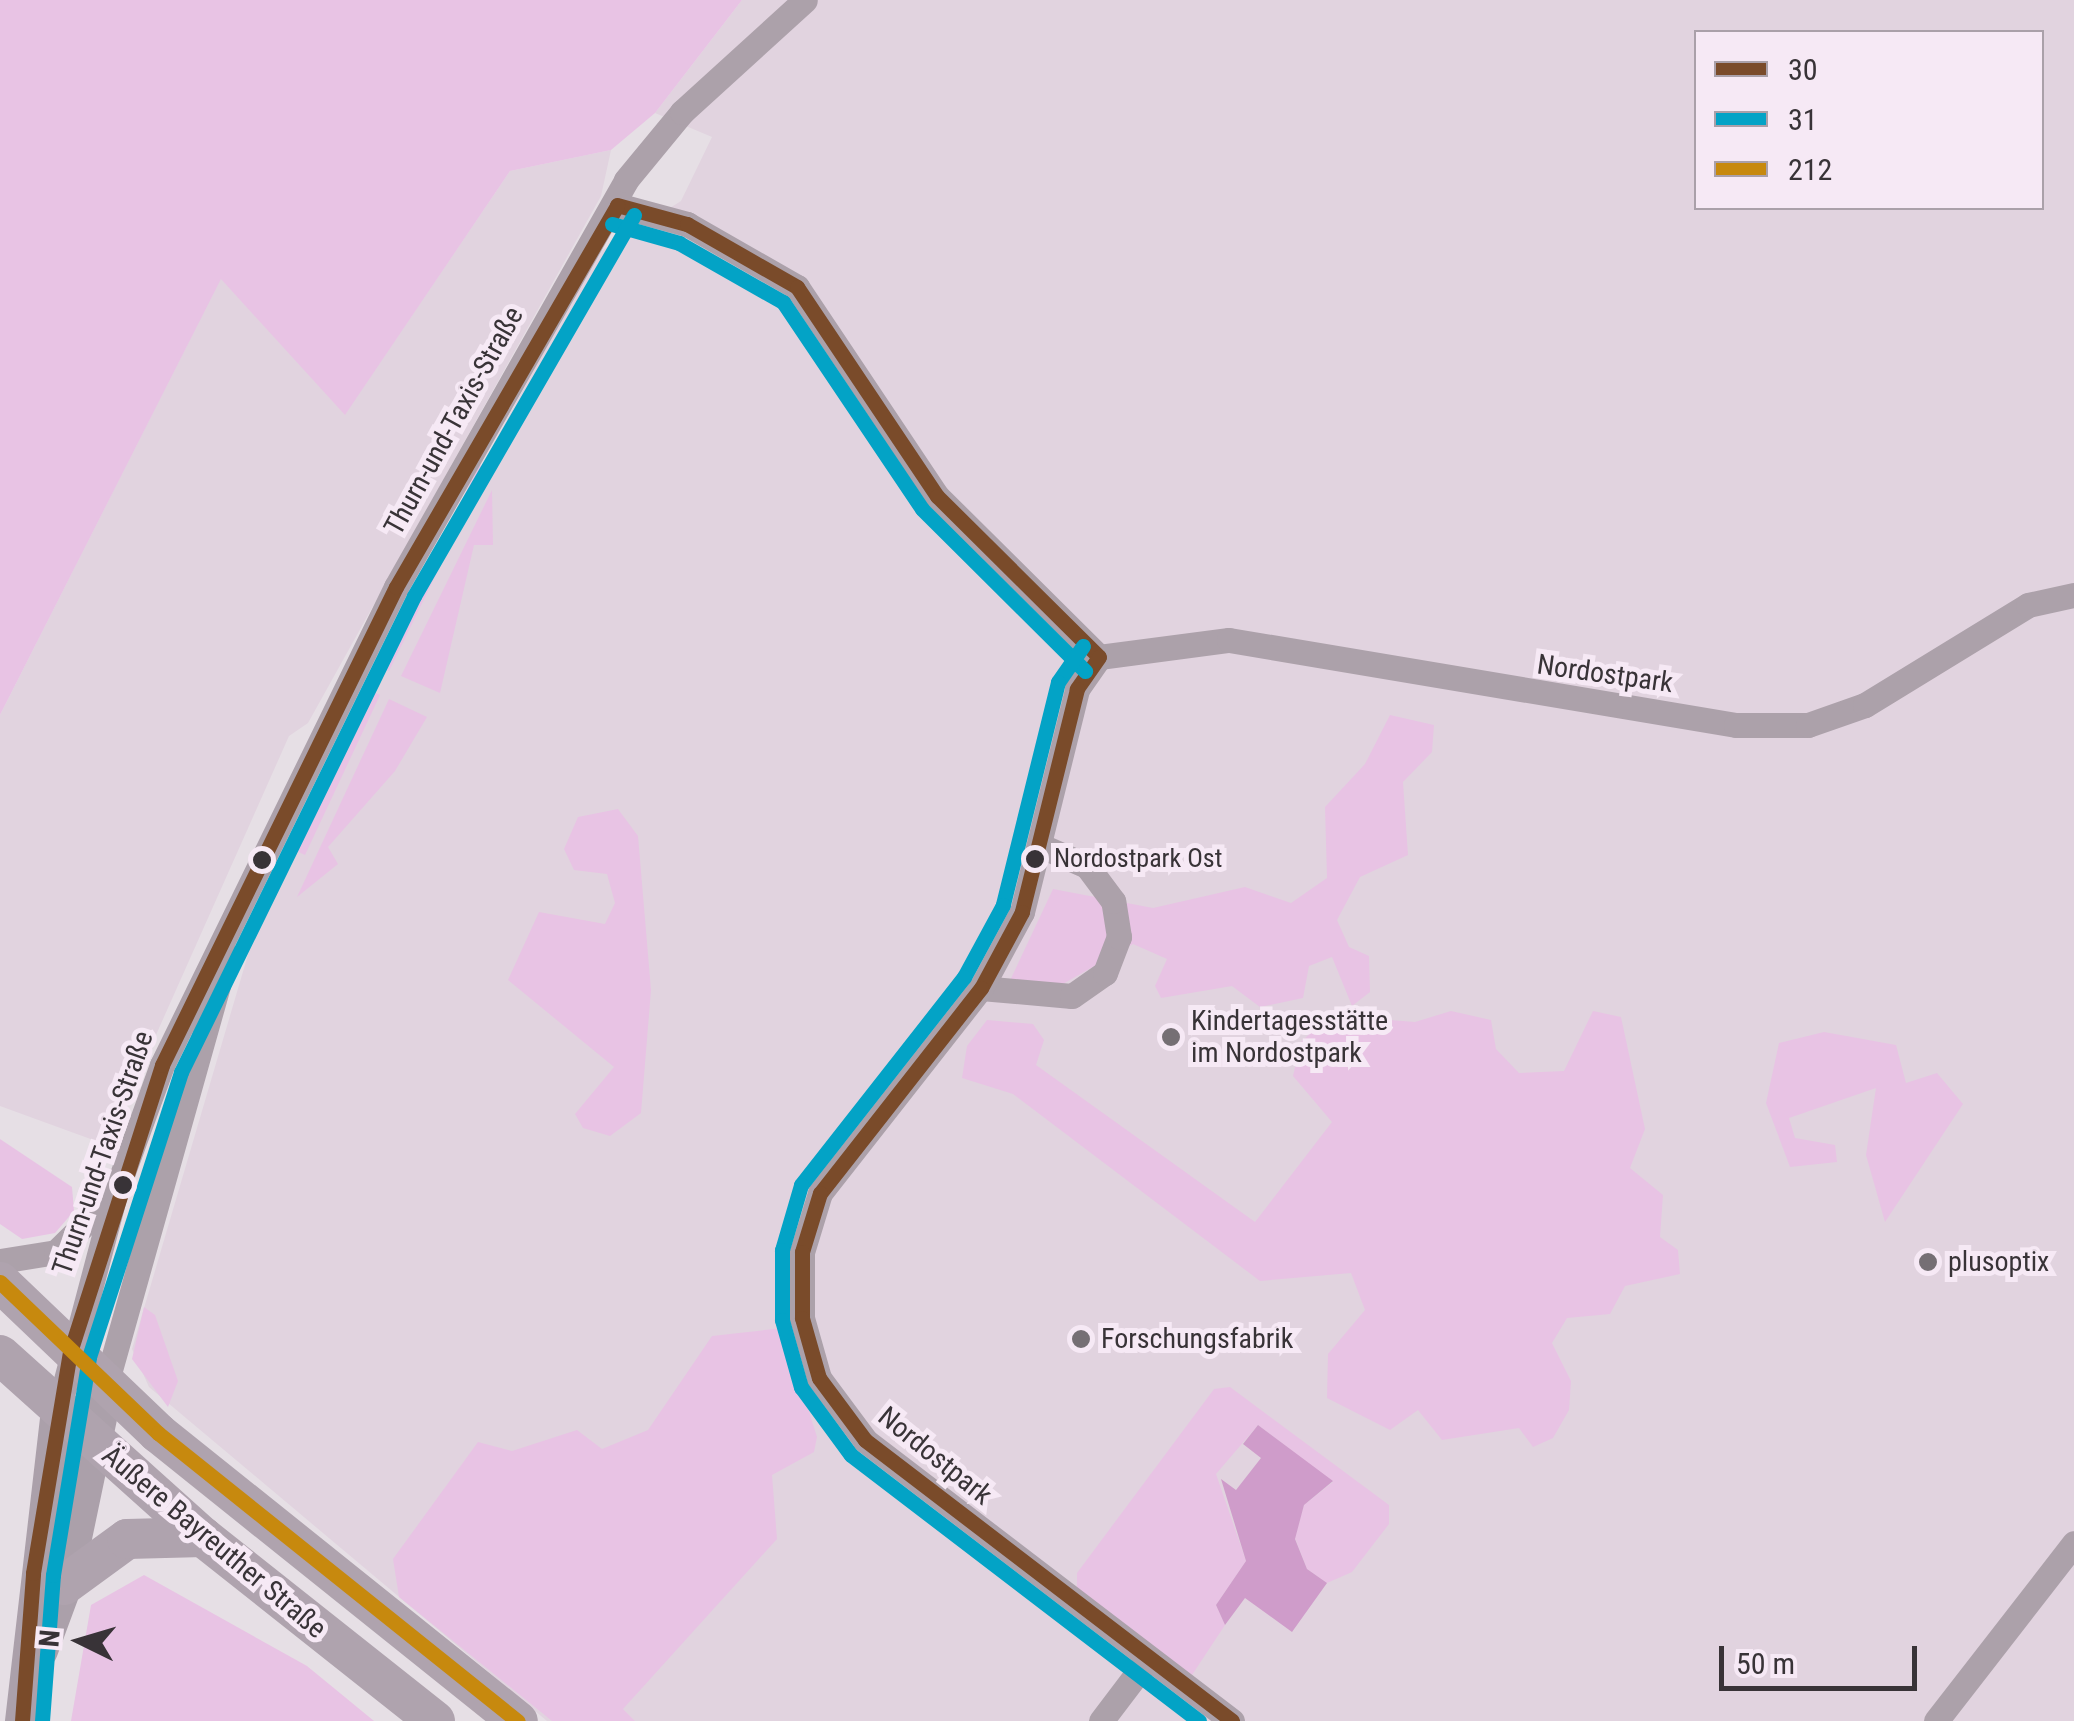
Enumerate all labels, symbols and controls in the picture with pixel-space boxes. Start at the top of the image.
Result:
legend [1694,30,2044,210]
text: 30 [1788,52,1818,87]
text: 31 [1788,102,1818,137]
text: 212 [1788,152,1832,187]
street label: Thurn-und-Taxis-Straße [377,301,531,541]
street label: Nordostpark [1535,648,1675,700]
place label: Nordostpark Ost [1054,843,1222,875]
marker: Nordostpark Ost [1025,849,1045,869]
unlabelled marker [252,850,272,870]
place label: Kindertagesstätte im Nordostpark [1191,1004,1388,1070]
marker: Kindertagesstätte im Nordostpark [1160,1026,1182,1048]
street label: Thurn-und-Taxis-Straße [46,1027,160,1279]
unlabelled marker [113,1175,133,1195]
place label: plusoptix [1948,1245,2049,1279]
marker: plusoptix [1917,1251,1939,1273]
place label: Forschungsfabrik [1101,1322,1293,1356]
marker: Forschungsfabrik [1070,1328,1092,1350]
street label: Nordostpark [871,1400,999,1512]
street label: Äußere Bayreuther Straße [95,1438,333,1646]
north arrow [30,1591,130,1691]
scale bar [1724,1626,1922,1688]
text: N [32,1628,67,1648]
text: 50 m [1736,1646,1795,1681]

